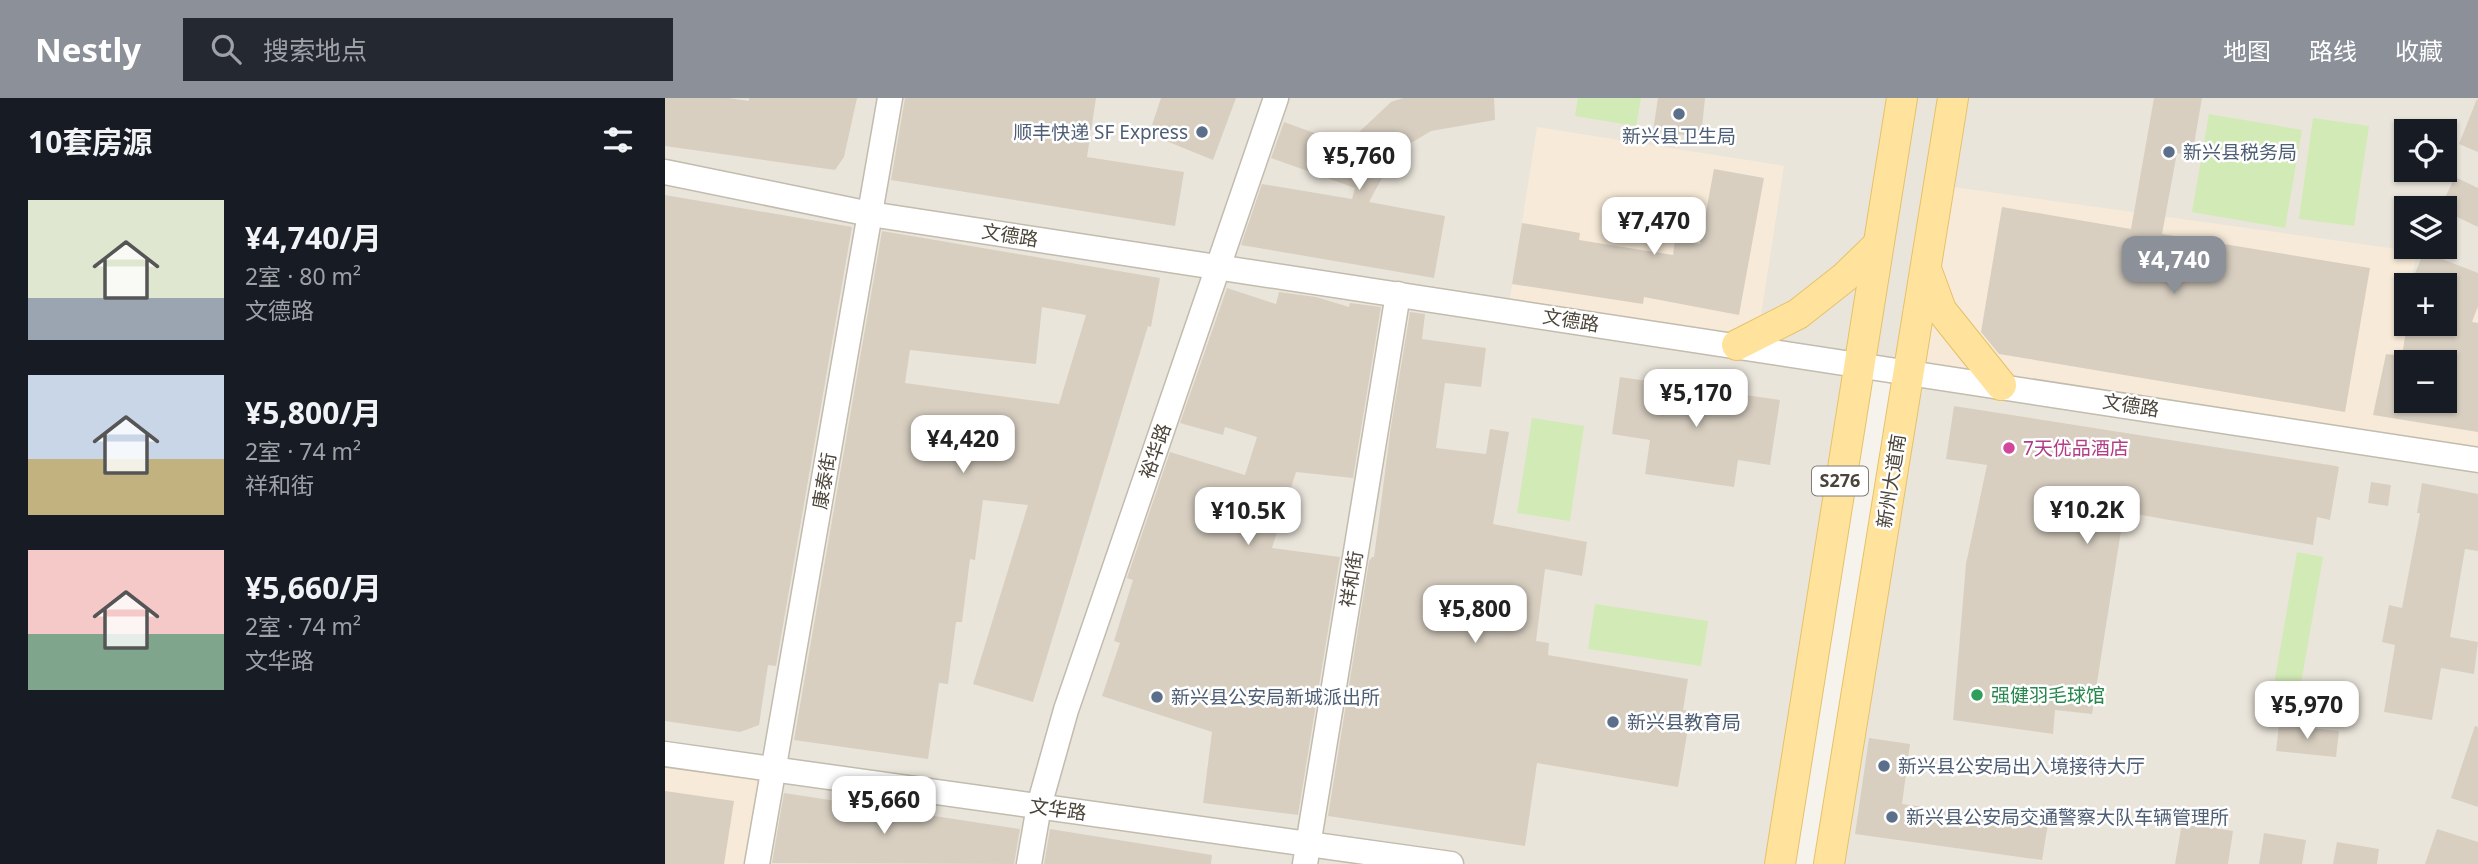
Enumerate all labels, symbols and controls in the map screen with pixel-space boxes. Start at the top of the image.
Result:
search box [183,18,673,81]
text: Nestly [35,27,141,72]
icon: search [207,30,245,68]
text: 搜索地点 [263,32,367,68]
text: 地图 [2223,34,2271,67]
text: 路线 [2309,34,2357,67]
text: 收藏 [2395,34,2443,67]
marker: 新兴县卫生局 [1671,106,1687,122]
place label: 顺丰快递 SF Express [1013,119,1188,145]
map controls [2394,119,2457,413]
button: locate [2394,119,2457,182]
text: 10套房源 [28,121,152,162]
icon: filters [599,121,637,159]
place label: 新兴县卫生局 [1622,123,1736,149]
marker: 顺丰快递 SF Express [1194,124,1210,140]
pin: ¥5,760 [1302,132,1416,192]
text: ¥5,760 [1323,139,1395,171]
place label: 新兴县税务局 [2183,139,2297,165]
marker: 新兴县税务局 [2161,144,2177,160]
button: layers [2394,196,2457,259]
pin: ¥7,470 [1597,198,1711,257]
text: ¥7,470 [1618,204,1690,236]
text: ¥4,740/月 [245,217,382,258]
street label: 文德路 [980,218,1040,252]
icon: home [84,228,168,312]
pin: ¥4,740 [2117,236,2231,296]
text: ¥4,740 [2138,243,2210,275]
text: 2室 · 80 m² [245,260,361,292]
button: + [2394,273,2457,336]
text: 文德路 [245,294,314,326]
street label: 文德路 [1541,303,1601,337]
button: − [2394,350,2457,413]
pin: ¥5,170 [1639,370,1753,429]
text: ¥5,170 [1660,376,1732,408]
street label: 文德路 [2101,388,2161,422]
text: ¥5,800/月 [245,392,382,433]
icon: home [84,403,168,487]
pin: ¥4,420 [906,416,1020,475]
street label: 裕华路 [1133,420,1177,482]
text: ¥4,420 [927,422,999,454]
street label: 新州大道南 [1871,432,1911,530]
text: 2室 · 74 m² [245,435,361,467]
place label: 7天优品酒店 [2023,435,2129,461]
marker: 7天优品酒店 [2001,440,2017,456]
street label: 康泰街 [806,451,842,511]
road number: S276 [1812,466,1868,496]
text: 祥和街 [245,469,314,501]
pin: ¥10.2K [2030,486,2144,546]
pin: ¥10.5K [1191,488,1305,547]
text: ¥10.2K [2050,493,2124,525]
text: ¥10.5K [1211,494,1285,526]
street label: 祥和街 [1334,549,1368,609]
text: ¥5,660/月 [245,567,382,608]
icon: home [84,578,168,662]
pin: ¥5,800 [1418,586,1532,645]
text: ¥5,800 [1439,592,1511,624]
text: 2室 · 74 m² [245,610,361,642]
text: 文华路 [245,644,314,676]
place label: 强健羽毛球馆 [1991,682,2105,708]
pin: ¥5,970 [2250,682,2364,741]
place label: 新兴县公安局新城派出所 [1171,684,1380,710]
marker: 强健羽毛球馆 [1969,687,1985,703]
text: ¥5,970 [2271,688,2343,720]
marker: 新兴县公安局新城派出所 [1149,689,1165,705]
place label: 新兴县教育局 [1627,709,1741,735]
marker: 新兴县教育局 [1605,714,1621,730]
place label: 新兴县公安局出入境接待大厅 [1898,753,2145,779]
marker: 新兴县公安局出入境接待大厅 [1876,758,1892,774]
pin: ¥5,660 [827,776,941,836]
text: ¥5,660 [848,783,920,815]
street label: 文华路 [1028,792,1088,826]
place label: 新兴县公安局交通警察大队车辆管理所 [1906,804,2229,830]
marker: 新兴县公安局交通警察大队车辆管理所 [1884,809,1900,825]

